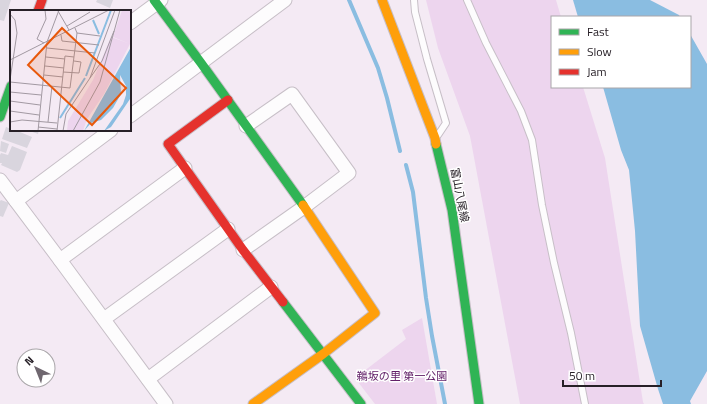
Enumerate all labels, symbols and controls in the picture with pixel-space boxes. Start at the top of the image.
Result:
inset map [10,10,131,131]
legend [551,16,691,88]
text: Fast [587,22,610,41]
text: Slow [587,42,612,61]
text: Jam [587,62,607,81]
street label: 富山八尾線 [447,166,473,224]
north arrow [16,348,56,388]
text: N [21,352,37,369]
scale bar [563,362,661,388]
text: 50 m [569,366,595,385]
park label: 鵜坂の里 第一公園 [357,368,447,384]

